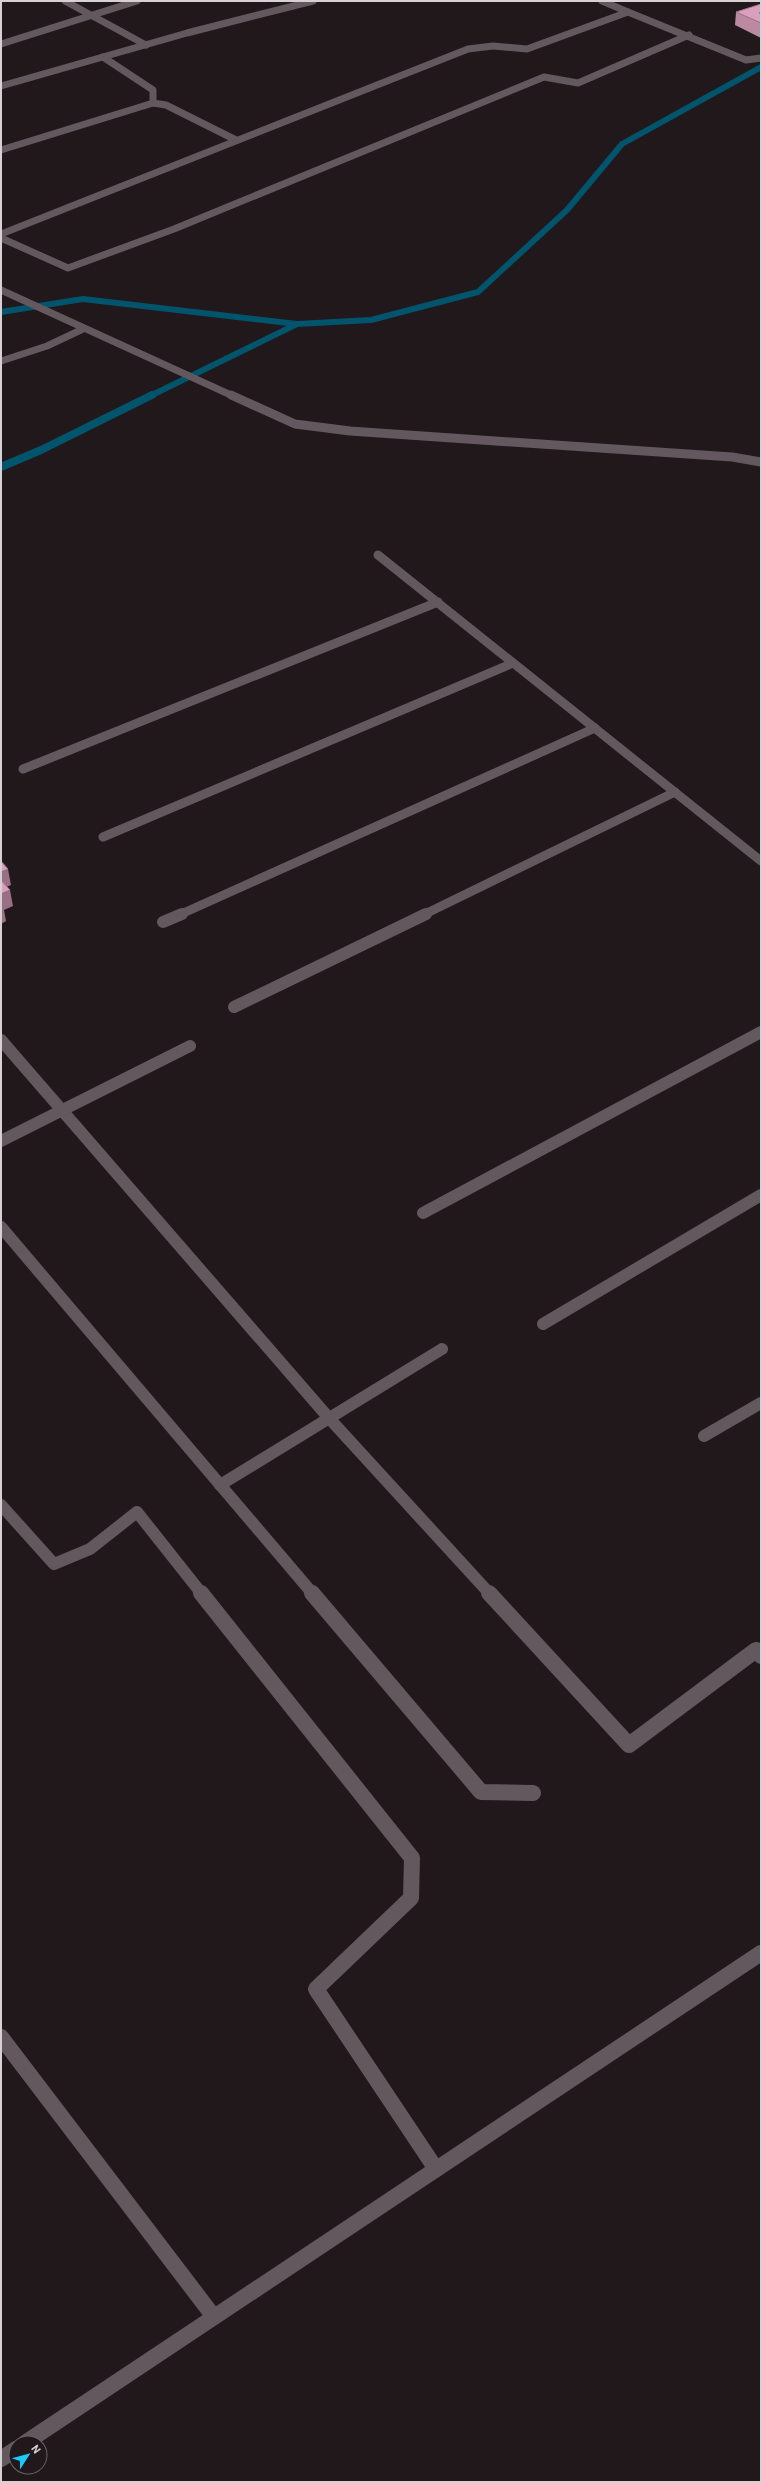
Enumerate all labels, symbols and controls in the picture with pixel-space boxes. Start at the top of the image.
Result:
north arrow [8,2435,48,2475]
text: N [29,2442,44,2456]

